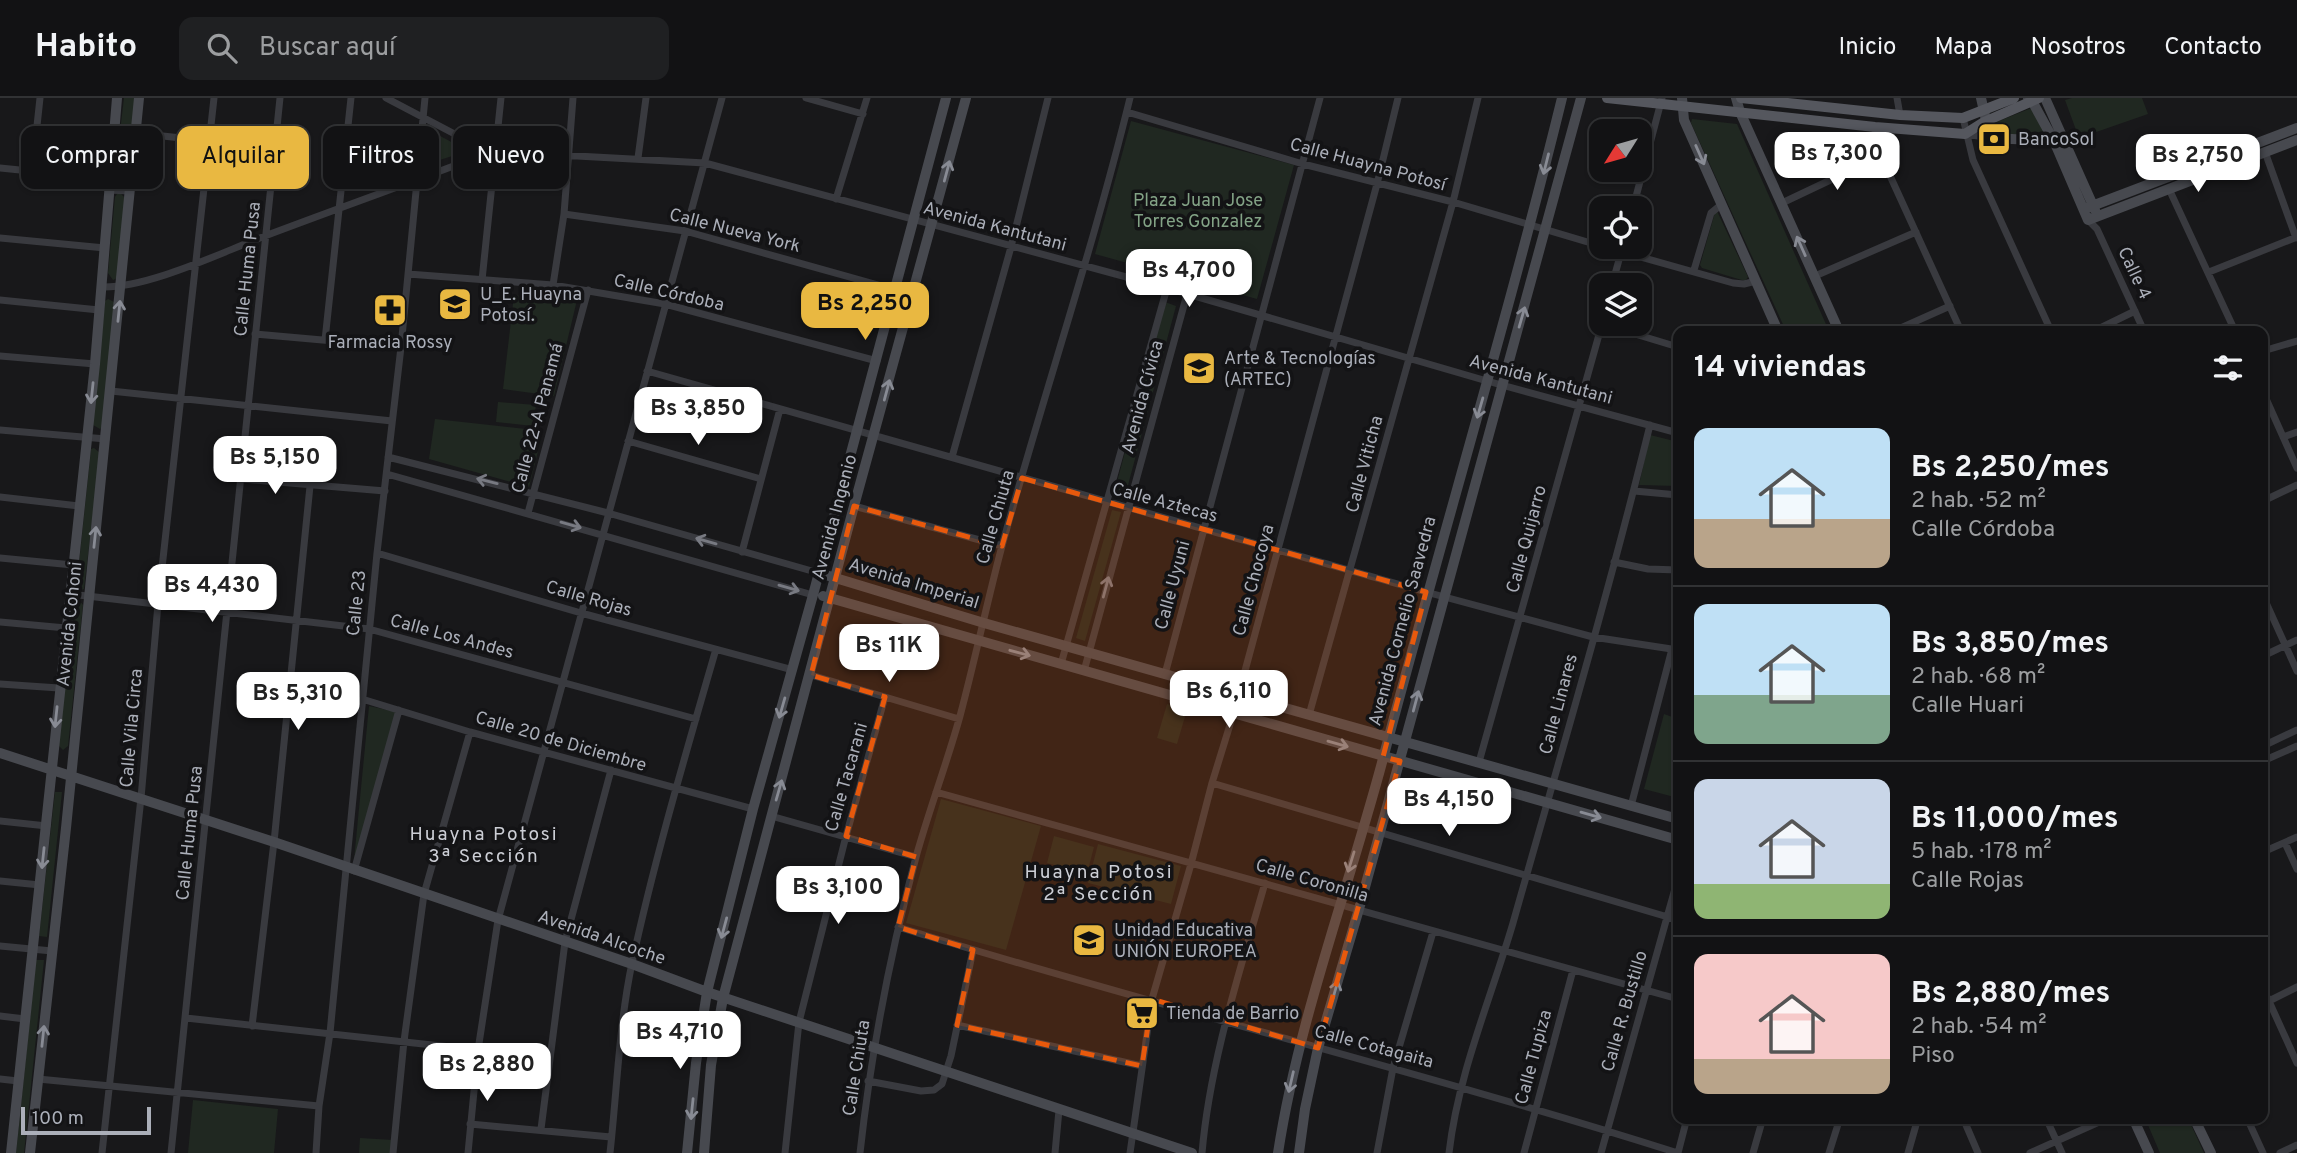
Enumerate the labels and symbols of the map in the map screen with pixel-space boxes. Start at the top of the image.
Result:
north arrow [1589,119,1652,182]
bank icon: BancoSol [1975,120,2013,158]
place label: BancoSol [2018,129,2094,152]
pin: Bs 7,300 [1765,132,1909,192]
street label: Calle Huayna Potosí [1287,133,1450,198]
pin: Bs 2,750 [2126,134,2270,194]
one-way arrow [1694,144,1707,165]
one-way arrow [1538,152,1552,175]
one-way arrow [941,160,954,182]
park label: Plaza Juan Jose Torres Gonzalez [1133,190,1263,234]
street label: Avenida Kantutani [920,197,1069,258]
street label: Calle Huma Pusa [230,201,267,338]
street label: Calle Nueva York [667,204,803,259]
one-way arrow [1794,236,1807,257]
street label: Calle 4 [2111,244,2156,304]
pin: Bs 4,700 [1117,250,1261,309]
street label: Calle Córdoba [611,270,726,317]
pin: Bs 2,250 [793,282,937,342]
place label: U_E. Huayna Potosí. [480,284,582,328]
school or university icon: U_E. Huayna Potosí. [436,285,474,323]
pharmacy icon: Farmacia Rossy [371,291,409,329]
one-way arrow [113,300,126,323]
one-way arrow [1517,306,1530,328]
place label: Farmacia Rossy [327,332,453,355]
street label: Avenida Cívica [1117,338,1170,457]
street label: Calle 22-A Panamá [507,341,570,496]
place label: Arte & Tecnologías (ARTEC) [1224,348,1376,392]
school or university icon: Arte & Tecnologías (ARTEC) [1180,349,1218,387]
street label: Avenida Kantutani [1466,350,1615,411]
one-way arrow [881,379,894,402]
one-way arrow [85,382,98,404]
pin: Bs 3,850 [626,388,770,447]
one-way arrow [1472,396,1485,418]
street label: Calle Viticha [1341,413,1389,516]
pin: Bs 5,150 [203,436,347,496]
street label: Avenida Ingenio [808,452,863,583]
street label: Calle Chiuta [972,468,1021,567]
one-way arrow [476,474,499,487]
street label: Calle Aztecas [1109,478,1220,529]
street label: Calle Quijarro [1502,483,1553,596]
street label: Avenida Cornelio Saavedra [1364,514,1443,729]
one-way arrow [559,520,581,533]
street label: Calle Chocoya [1229,522,1280,639]
one-way arrow [89,526,102,549]
one-way arrow [696,534,718,547]
street label: Calle Uyuni [1151,538,1196,632]
street label: Avenida Imperial [845,554,982,615]
street label: Avenida Cohoni [52,560,88,688]
pin: Bs 4,430 [140,564,284,624]
street label: Calle 23 [343,569,372,637]
street label: Calle Rojas [543,576,634,623]
one-way arrow [1100,576,1113,599]
one-way arrow [778,582,800,595]
street label: Calle Los Andes [387,610,516,665]
pin: Bs 11K [832,624,946,684]
one-way arrow [1009,648,1031,661]
street label: Calle Linares [1535,651,1584,757]
street label: Calle Vila Circa [116,668,149,789]
pin: Bs 6,110 [1157,670,1301,730]
pin: Bs 5,310 [226,672,370,732]
one-way arrow [1410,690,1423,713]
one-way arrow [775,696,788,718]
one-way arrow [50,705,63,728]
street label: Calle 20 de Diciembre [472,707,649,778]
street label: Calle Tacarani [821,720,874,835]
one-way arrow [1326,738,1349,751]
street label: Calle Huma Pusa [172,765,209,902]
pin: Bs 4,150 [1377,778,1521,838]
one-way arrow [773,779,786,801]
one-way arrow [1579,810,1601,823]
district label: Huayna Potosi 3ª Sección [409,823,559,869]
one-way arrow [36,846,49,869]
one-way arrow [1344,851,1357,873]
street label: Calle Coronilla [1253,854,1371,909]
district label: Huayna Potosi 2ª Sección [1024,861,1174,907]
pin: Bs 3,100 [766,866,910,926]
street label: Avenida Alcoche [535,906,668,971]
one-way arrow [717,916,730,938]
place label: Unidad Educativa UNIÓN EUROPEA [1114,920,1257,964]
school or university icon: Unidad Educativa UNIÓN EUROPEA [1070,921,1108,959]
street label: Calle R. Bustillo [1597,948,1654,1075]
one-way arrow [1329,980,1342,1002]
supermarket icon: Tienda de Barrio [1123,994,1161,1032]
place label: Tienda de Barrio [1166,1003,1299,1026]
street label: Calle Tupiza [1511,1008,1558,1107]
pin: Bs 4,710 [608,1012,752,1071]
street label: Calle Chiuta [839,1019,876,1118]
street label: Calle Cotagaita [1311,1020,1436,1074]
one-way arrow [36,1026,49,1048]
pin: Bs 2,880 [415,1044,559,1103]
one-way arrow [1284,1070,1297,1092]
one-way arrow [685,1097,698,1119]
scale bar [21,1104,150,1136]

